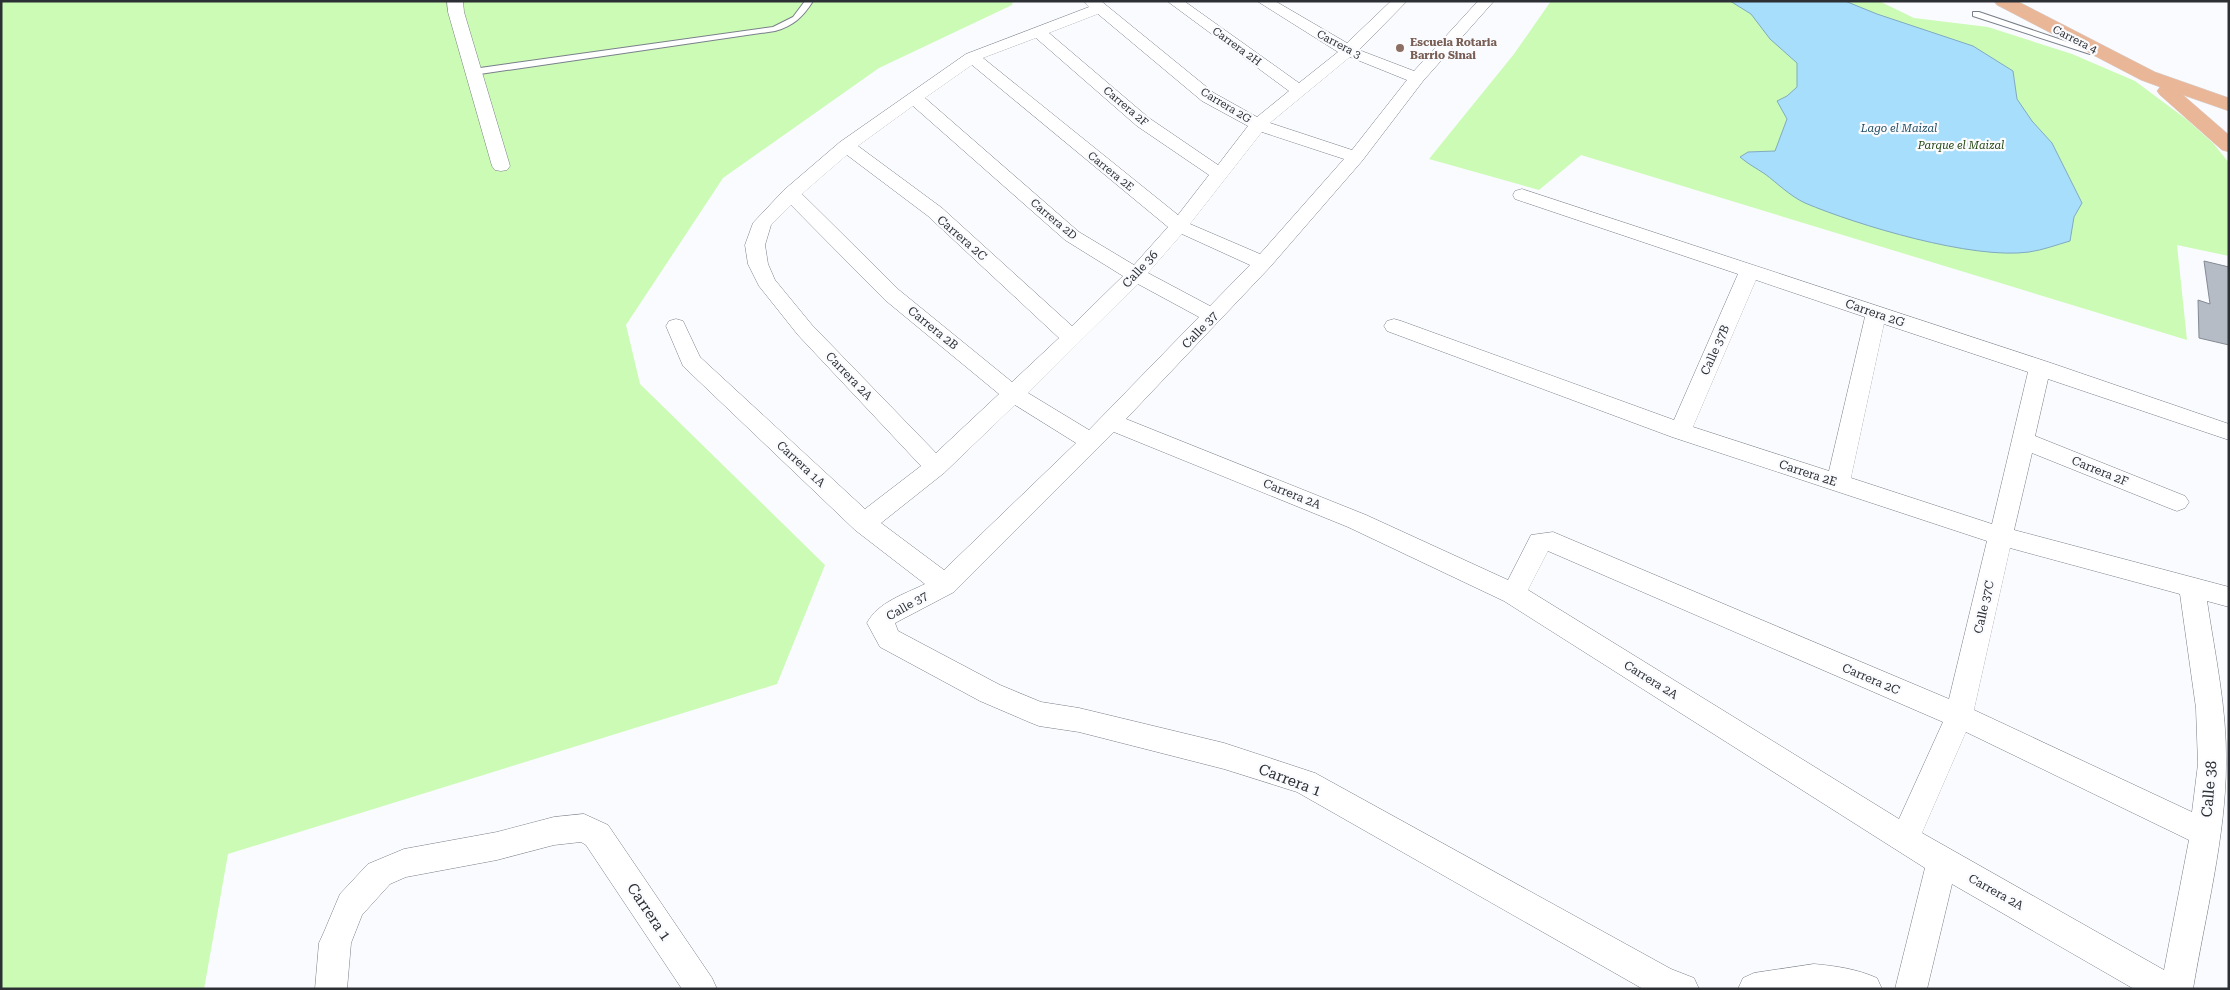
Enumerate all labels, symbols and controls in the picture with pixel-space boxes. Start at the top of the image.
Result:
street label: Carrera 4 [2050,23,2100,57]
street label: Carrera 2H [1210,24,1264,69]
street label: Carrera 3 [1314,27,1363,61]
place label: Escuela Rotaria Barrio Sinai [1410,36,1497,62]
marker: Escuela Rotaria Barrio Sinai [1394,42,1406,54]
street label: Carrera 2F [1101,84,1151,129]
street label: Carrera 2G [1198,85,1254,126]
water label: Lago el Maizal [1860,122,1937,135]
park label: Parque el Maizal [1917,139,2004,152]
street label: Carrera 2E [1085,149,1136,194]
street label: Carrera 2D [1028,196,1080,243]
street label: Carrera 2C [934,213,990,264]
street label: Calle 36 [1119,247,1161,290]
street label: Carrera 2G [1844,296,1907,330]
street label: Carrera 2B [905,304,961,352]
street label: Calle 37 [1179,309,1221,351]
street label: Calle 37B [1698,323,1732,377]
street label: Carrera 2A [823,349,876,403]
street label: Carrera 1A [774,438,828,490]
street label: Carrera 2F [2070,453,2130,489]
street label: Carrera 2E [1777,457,1839,489]
street label: Carrera 2A [1261,476,1323,512]
street label: Calle 37C [1971,579,1997,635]
street label: Calle 37 [884,588,930,623]
street label: Carrera 2A [1621,658,1681,702]
street label: Carrera 2C [1840,661,1902,698]
street label: Carrera 1 [1256,760,1324,800]
street label: Calle 38 [2198,760,2220,818]
street label: Carrera 2A [1966,871,2027,913]
street label: Carrera 1 [623,880,675,944]

